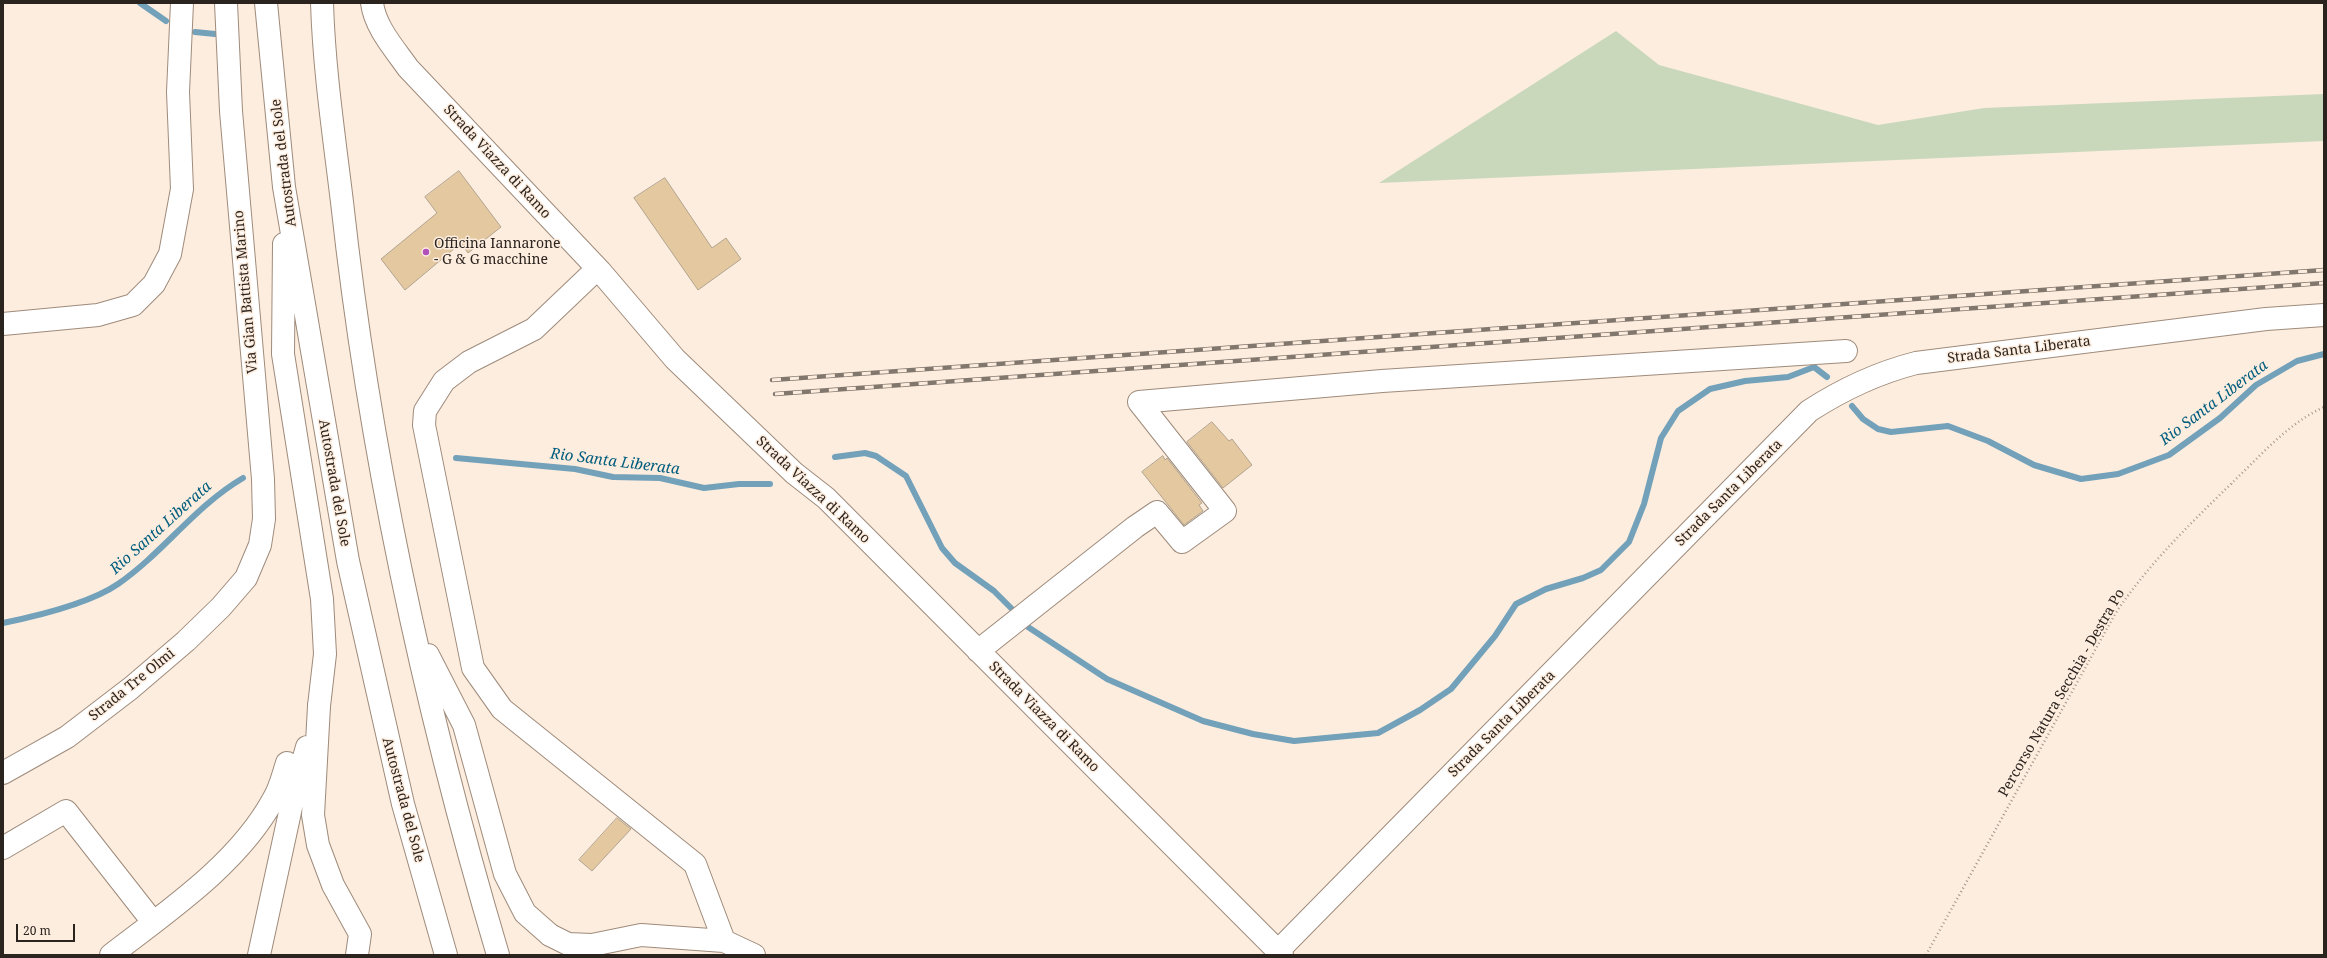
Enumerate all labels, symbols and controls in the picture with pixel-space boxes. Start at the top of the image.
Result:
street label: Autostrada del Sole [268,98,300,228]
street label: Strada Viazza di Ramo [440,102,554,222]
street label: Via Gian Battista Marino [230,210,262,374]
place label: Officina Iannarone - G & G macchine [434,236,560,268]
marker: Officina Iannarone - G & G macchine [421,247,431,257]
street label: Strada Santa Liberata [1946,333,2092,367]
water label: Rio Santa Liberata [2157,357,2271,449]
street label: Autostrada del Sole [315,418,353,548]
street label: Strada Viazza di Ramo [753,433,873,547]
street label: Strada Santa Liberata [1672,436,1786,550]
water label: Rio Santa Liberata [549,445,681,479]
water label: Rio Santa Liberata [107,478,215,578]
street label: Percorso Natura Secchia - Destra Po [1995,586,2129,800]
street label: Strada Tre Olmi [86,645,178,725]
street label: Strada Viazza di Ramo [985,658,1103,776]
street label: Strada Santa Liberata [1445,667,1559,781]
street label: Autostrada del Sole [378,736,428,864]
scale bar [18,916,77,942]
text: 20 m [23,922,51,939]

